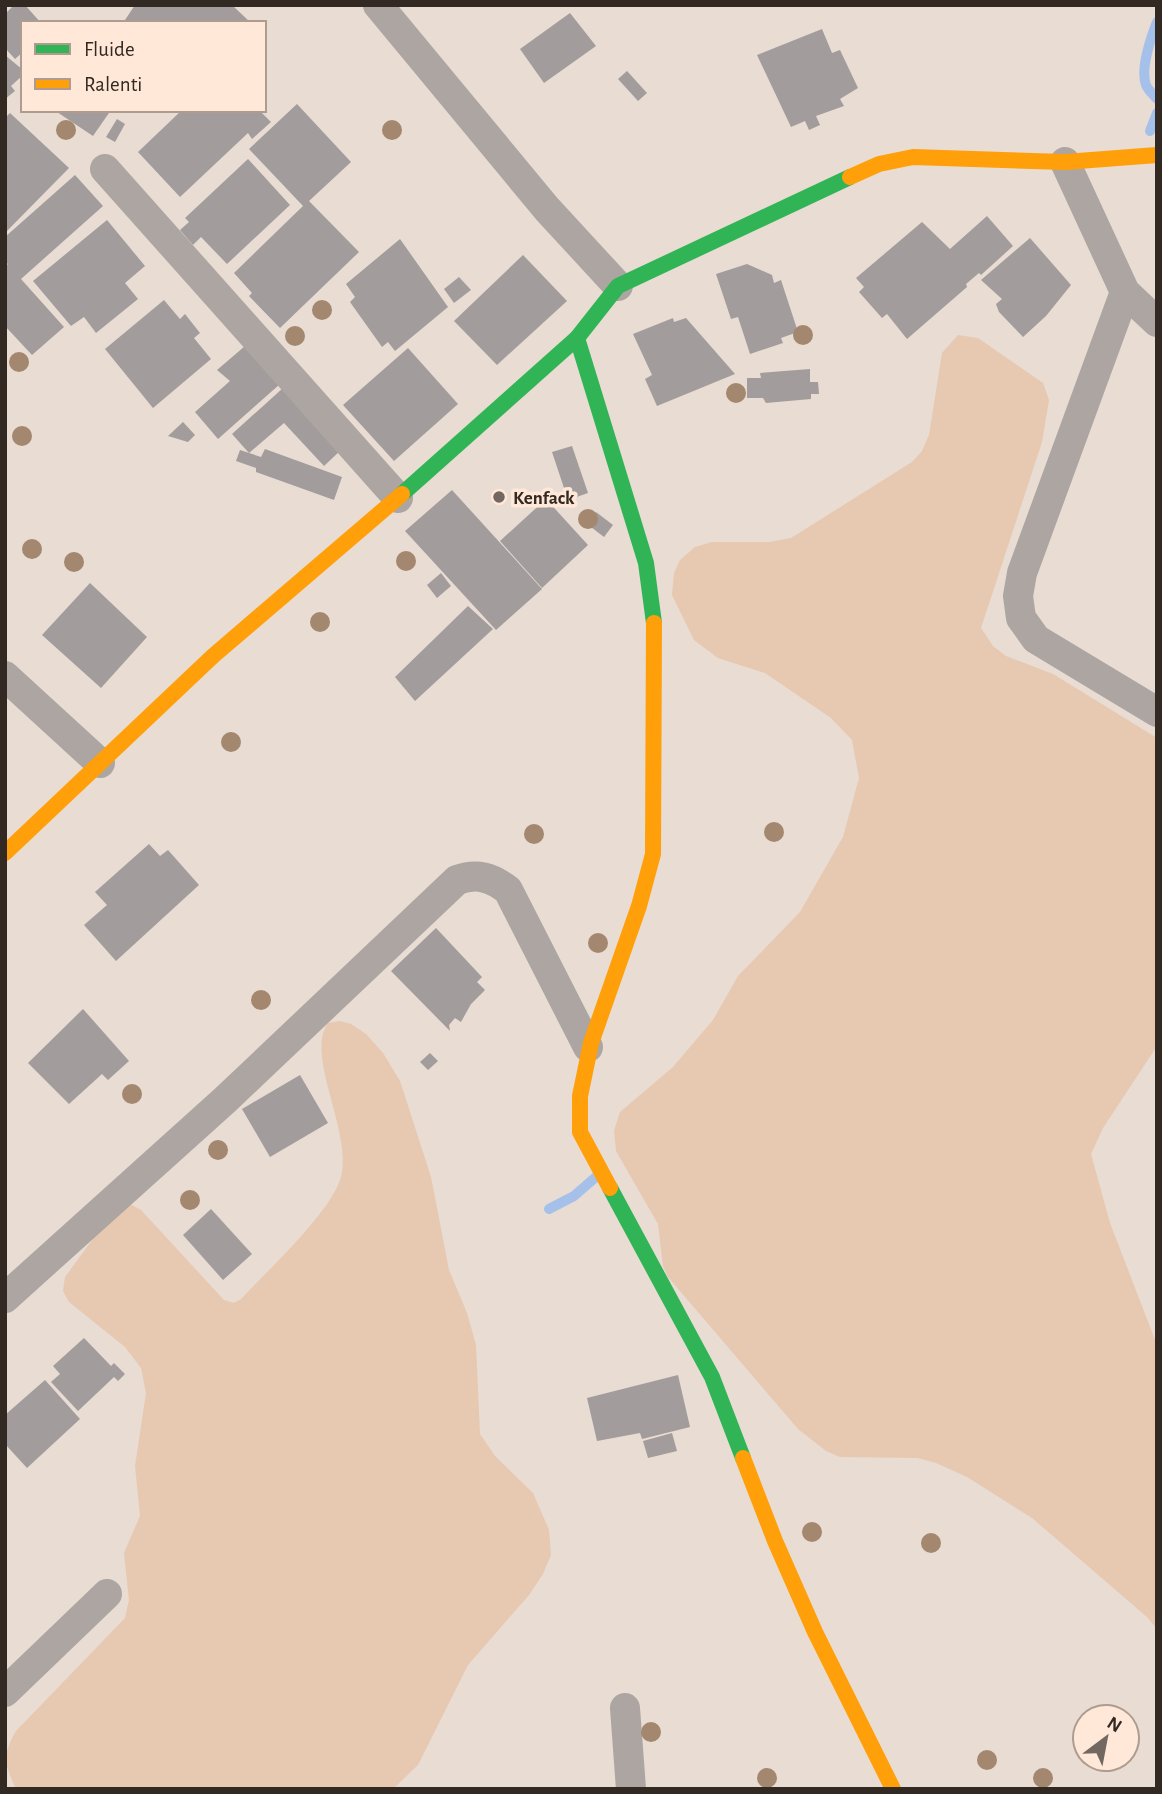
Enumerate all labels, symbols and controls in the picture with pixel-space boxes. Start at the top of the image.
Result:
legend [21,21,266,112]
text: Fluide [84,39,135,60]
text: Ralenti [84,74,142,95]
marker: Kenfack [491,489,507,505]
place label: Kenfack [513,489,575,508]
north arrow [1071,1703,1141,1773]
text: N [1104,1713,1125,1736]

